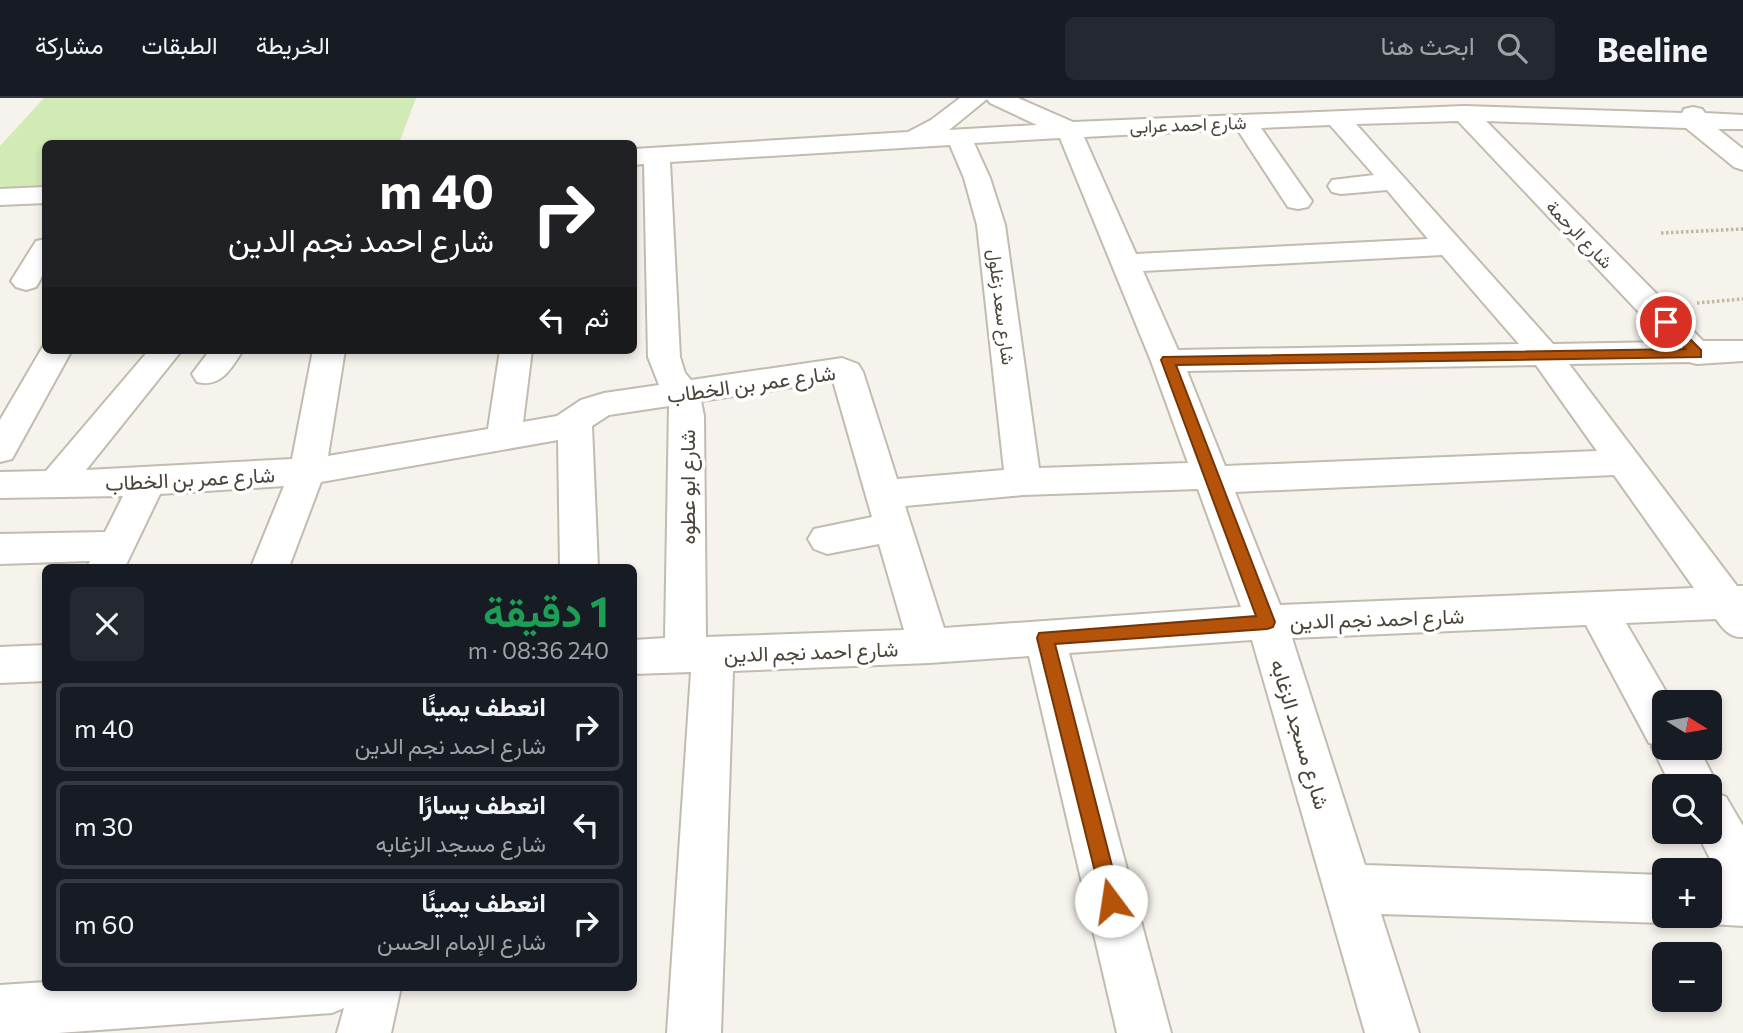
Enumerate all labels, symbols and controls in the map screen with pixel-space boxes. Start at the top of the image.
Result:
search box [1065,17,1555,80]
text: Beeline [1597,28,1708,69]
text: ابحث هنا [1381,29,1475,60]
icon: search [1493,29,1531,67]
text: مشاركة [35,30,103,59]
text: الطبقات [141,30,218,59]
text: الخريطة [256,30,330,59]
street label: شارع احمد عرابى [1129,111,1247,139]
text: 40 m [379,159,494,219]
icon: right [518,168,609,259]
street label: شارع الرحمة [1541,195,1618,274]
text: شارع احمد نجم الدين [228,219,494,259]
street label: شارع سعد زغلول [982,248,1020,366]
pin [1636,292,1696,352]
icon: left [533,301,571,339]
text: ثم [585,301,609,332]
icon: arrive [1647,303,1685,341]
street label: شارع عمر بن الخطاب [665,359,837,410]
street label: شارع ابو عطوه [674,430,702,544]
street label: شارع عمر بن الخطاب [104,461,276,498]
text: 1 دقيقة [483,584,609,636]
button: close [70,587,144,661]
street label: شارع احمد نجم الدين [1289,602,1465,637]
street label: شارع احمد نجم الدين [723,635,899,670]
text: 240 m · 08:36 [468,636,609,664]
street label: شارع مسجد الزغابه [1263,656,1336,813]
text: انعطف يمينًا [421,690,546,721]
north arrow [1652,690,1722,760]
map controls [1652,690,1722,1012]
icon: right [567,708,605,746]
text: 40 m [74,712,134,743]
text: شارع احمد نجم الدين [355,731,546,759]
button: search [1652,774,1722,844]
text: انعطف يسارًا [418,788,546,819]
icon: left [567,806,605,844]
text: 30 m [74,810,133,841]
text: شارع مسجد الزغابه [376,829,546,857]
button: + [1652,858,1722,928]
position arrow [1074,864,1148,938]
text: انعطف يمينًا [421,886,546,917]
icon: right [567,904,605,942]
text: 60 m [74,908,134,939]
text: شارع الإمام الحسن [377,927,546,955]
button: − [1652,942,1722,1012]

